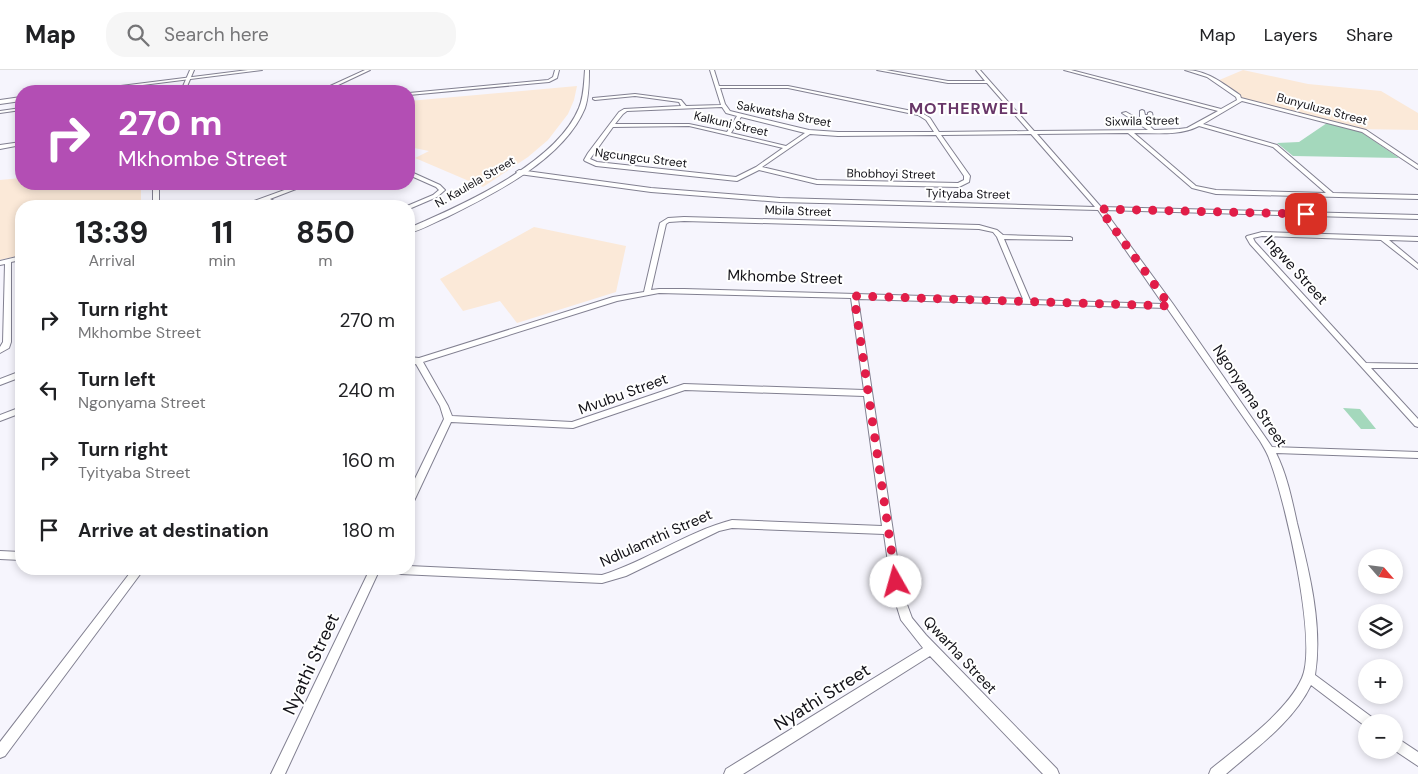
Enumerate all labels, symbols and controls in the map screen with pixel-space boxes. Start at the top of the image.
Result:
search box [106,12,456,57]
text: Map [25,19,76,50]
icon: search [124,21,152,49]
text: Search here [164,22,269,47]
text: Map [1200,23,1236,47]
text: Layers [1264,23,1318,47]
text: Share [1346,23,1393,47]
street label: Bunyuluza Street [1275,89,1369,129]
street label: Sakwatsha Street [735,97,833,131]
district label: MOTHERWELL [909,98,1029,119]
text: 270 m [118,100,222,146]
icon: right [35,105,100,170]
street label: Kalkuni Street [692,108,770,140]
street label: Sixwila Street [1105,112,1180,130]
text: Mkhombe Street [118,144,287,173]
street label: Ngcungcu Street [594,144,688,172]
street label: N. Kaulela Street [432,152,518,211]
street label: Bhobhoyi Street [846,165,936,183]
street label: Tyityaba Street [926,185,1011,203]
pin [1285,193,1327,235]
icon: arrive [1292,200,1320,228]
street label: Mbila Street [764,202,832,220]
text: 13:39 [75,213,148,252]
text: 11 [211,213,233,252]
text: 850 [296,213,355,252]
street label: Ingwe Street [1260,231,1333,309]
text: Arrival [88,250,135,271]
text: min [209,250,236,271]
text: m [318,250,333,271]
street label: Mkhombe Street [727,265,843,289]
text: Turn right [78,297,168,322]
icon: right [35,306,63,334]
text: 270 m [340,308,395,333]
text: Mkhombe Street [78,322,201,343]
street label: Ngonyama Street [1208,341,1292,451]
text: Turn left [78,367,156,392]
street label: Mvubu Street [576,369,671,419]
icon: left [35,376,63,404]
text: 240 m [338,378,395,403]
text: Ngonyama Street [78,392,206,413]
text: Turn right [78,437,168,462]
icon: right [35,446,63,474]
text: 160 m [342,448,395,473]
text: Tyityaba Street [78,462,191,483]
street label: Ndlulamthi Street [597,504,716,572]
icon: arrive [35,516,63,544]
text: Arrive at destination [78,518,269,543]
text: 180 m [343,518,395,543]
north arrow [1358,549,1402,594]
map controls [1358,549,1403,759]
position arrow [869,555,921,607]
button: layers [1358,604,1403,649]
street label: Nyathi Street [277,610,345,718]
street label: Qwarha Street [919,612,1001,698]
street label: Nyathi Street [769,658,875,736]
button: + [1358,659,1403,704]
button: − [1358,714,1403,759]

